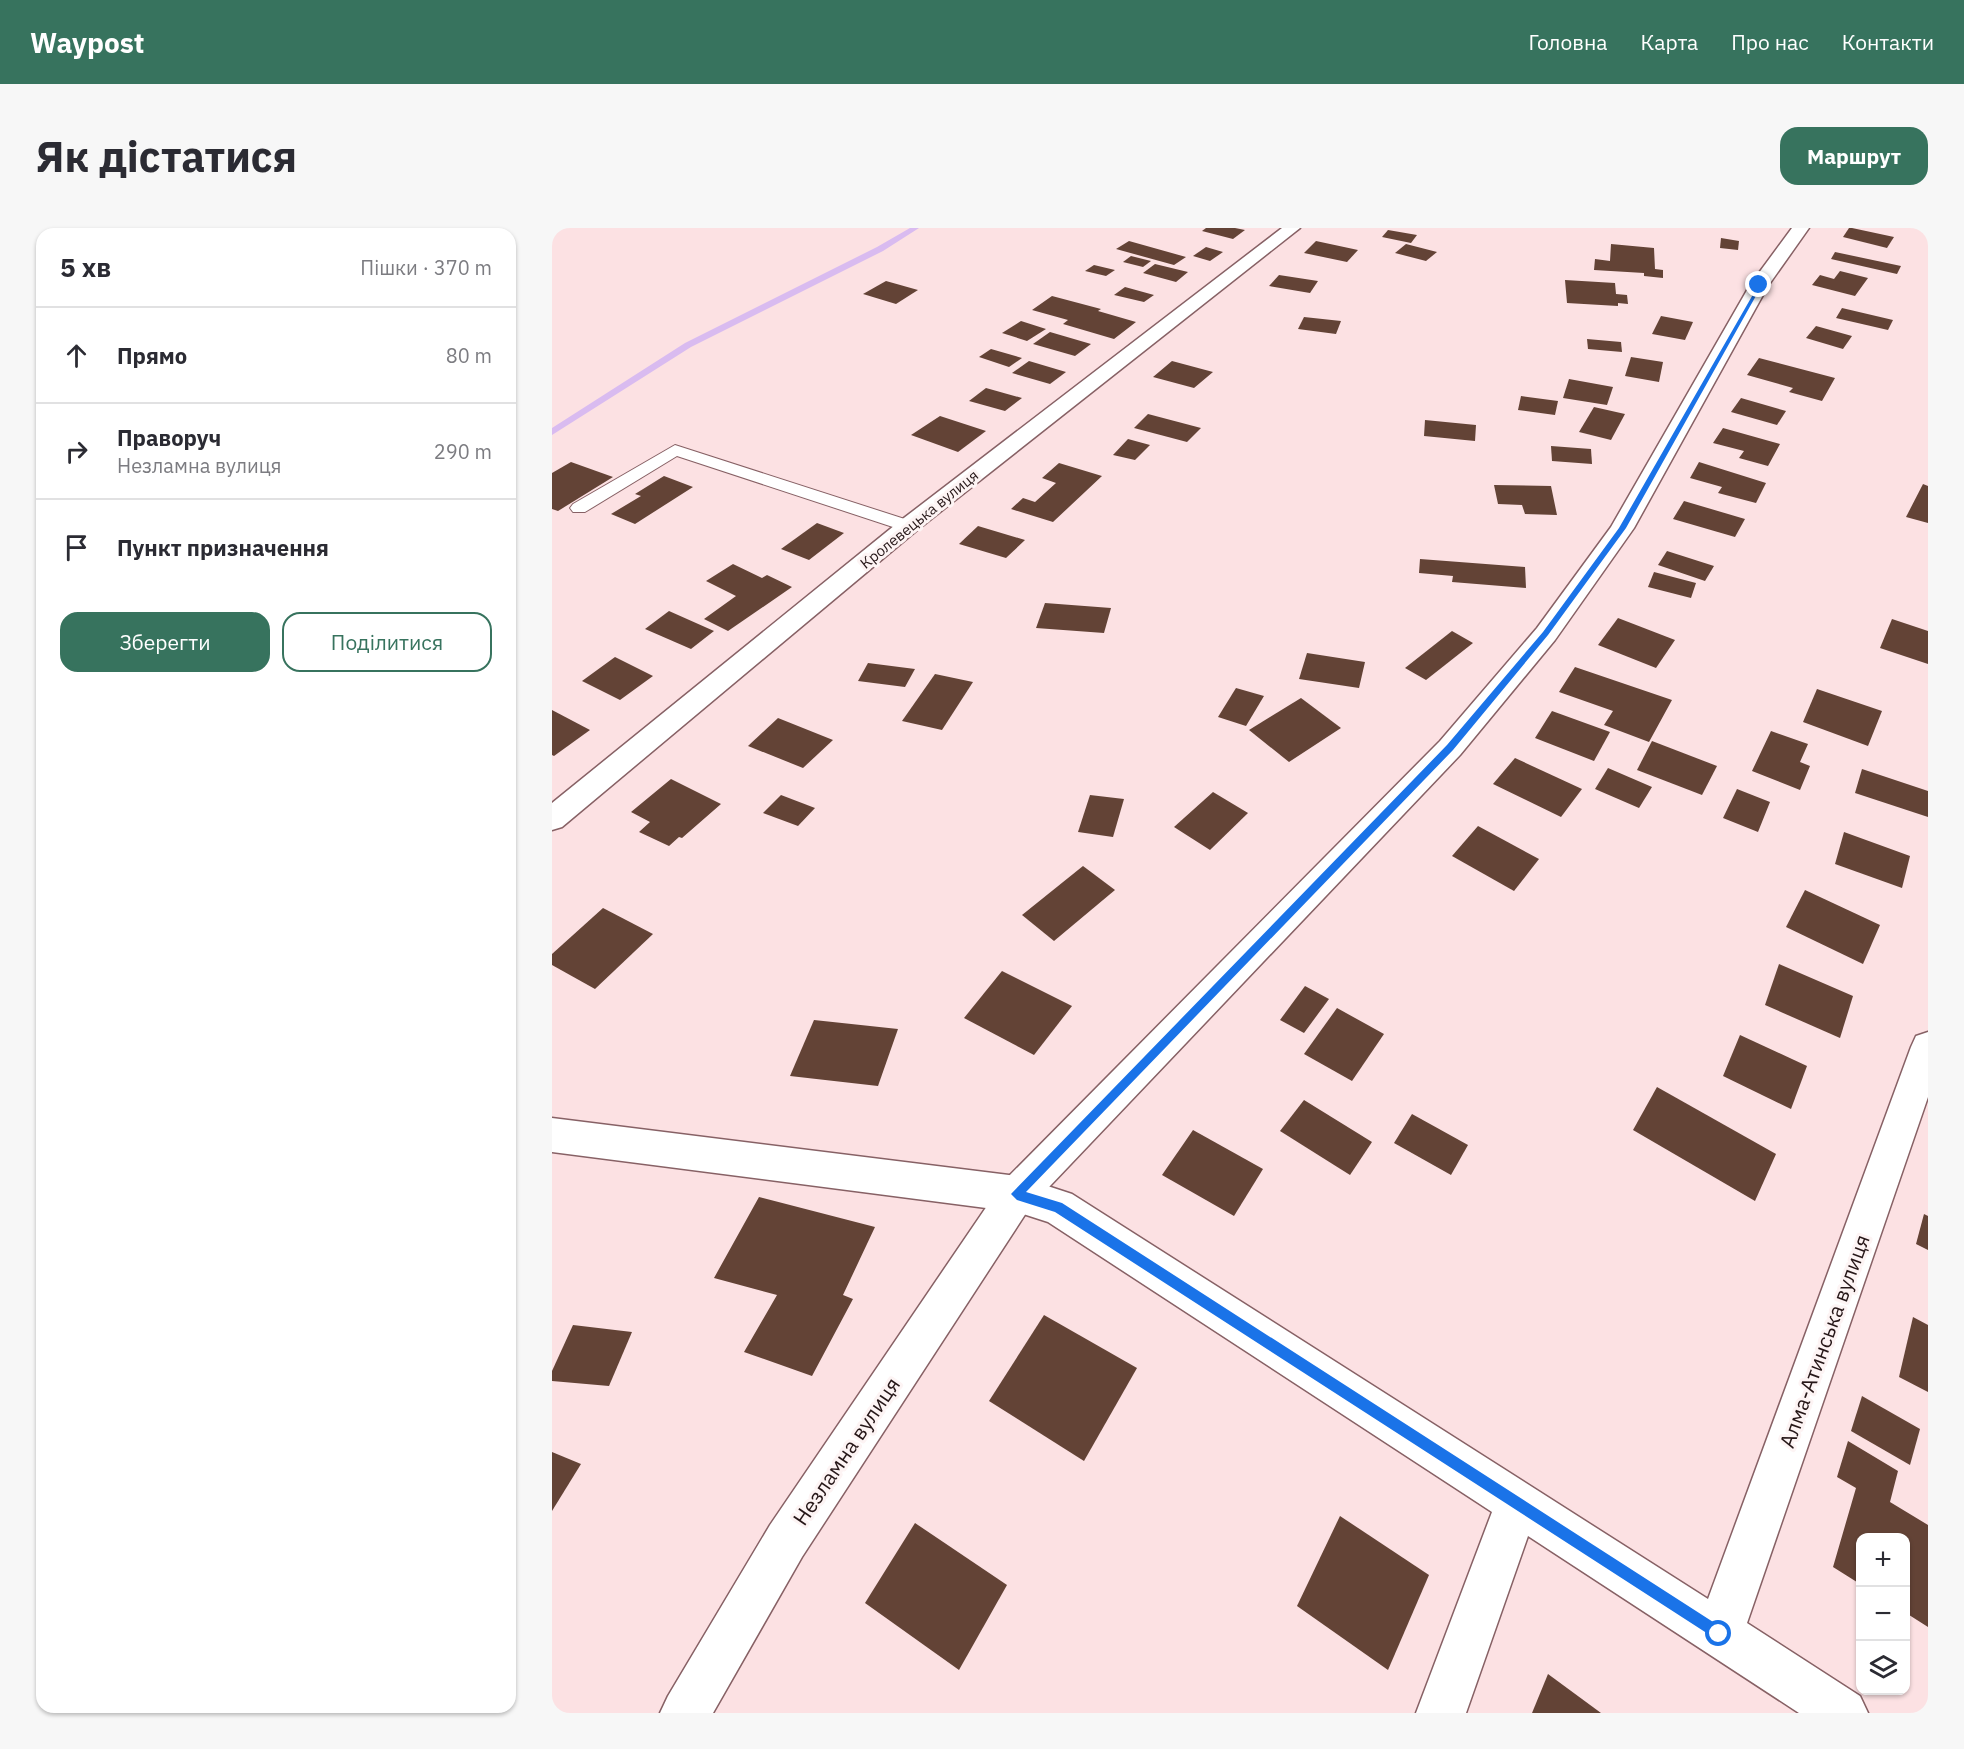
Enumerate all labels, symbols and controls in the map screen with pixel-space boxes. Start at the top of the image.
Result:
text: Waypost [30,24,144,61]
text: Головна [1529,28,1607,56]
text: Карта [1640,28,1698,56]
text: Про нас [1731,28,1809,56]
text: Контакти [1842,28,1934,56]
button: Маршрут [1780,127,1928,185]
text: Як дістатися [36,129,297,184]
text: 5 хв [60,250,111,284]
text: Пішки · 370 m [360,254,492,281]
route end [1745,271,1771,297]
icon: ahead [60,339,93,372]
text: Прямо [117,341,187,370]
text: 80 m [446,342,492,369]
text: Праворуч [117,423,221,452]
icon: right [60,435,93,468]
text: 290 m [434,438,492,465]
text: Незламна вулиця [117,452,282,479]
street label: Кролевецька вулиця [856,465,982,573]
icon: arrive [60,531,93,564]
text: Пункт призначення [117,533,329,562]
button: Зберегти [60,612,270,672]
button: Поділитися [282,612,492,672]
street label: Алма-Атинська вулиця [1772,1230,1876,1452]
street label: Незламна вулиця [786,1372,906,1530]
map controls [1856,1533,1910,1695]
button: + [1856,1533,1910,1587]
button: − [1856,1587,1910,1641]
route start [1705,1620,1731,1646]
button: layers [1856,1641,1910,1695]

